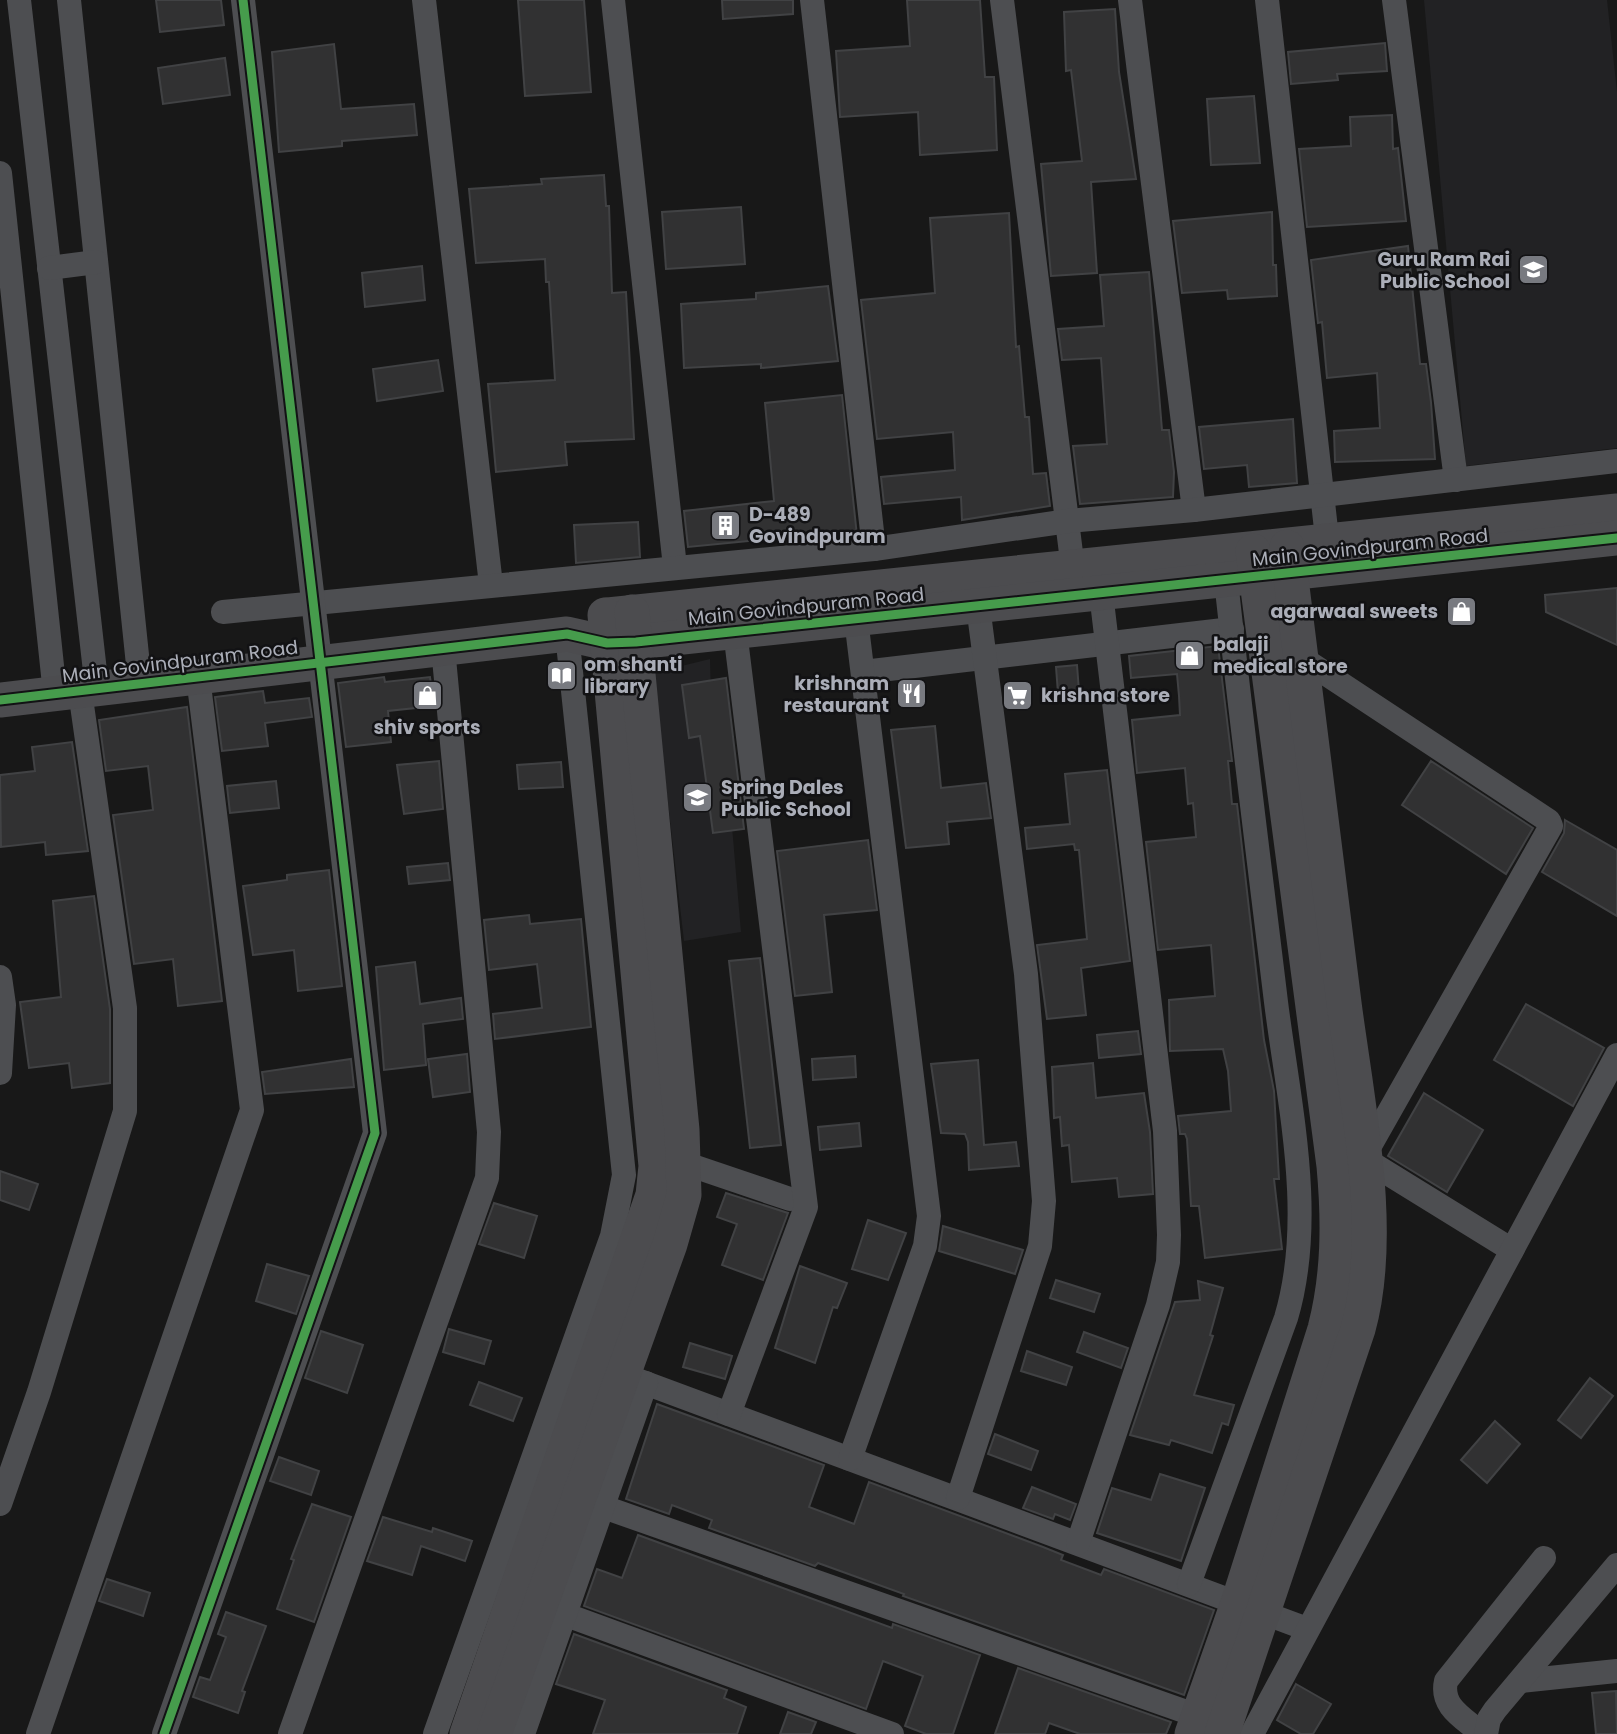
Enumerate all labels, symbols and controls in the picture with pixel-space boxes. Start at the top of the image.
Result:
place label: Guru Ram Rai Public School [1377,246,1510,295]
school or university icon: Guru Ram Rai Public School [1516,253,1550,287]
place label: D-489 Govindpuram [749,501,886,550]
building icon: D-489 Govindpuram [709,508,743,542]
street label: Main Govindpuram Road [1251,522,1490,573]
street label: Main Govindpuram Road [687,581,926,632]
shop icon: agarwaal sweets [1444,594,1478,628]
place label: agarwaal sweets [1270,598,1438,625]
place label: balaji medical store [1213,631,1348,680]
street label: Main Govindpuram Road [61,634,300,689]
shop icon: balaji medical store [1173,638,1207,672]
place label: om shanti library [584,651,683,700]
library icon: om shanti library [544,658,578,692]
place label: krishnam restaurant [784,670,889,719]
restaurant icon: krishnam restaurant [895,677,929,711]
supermarket icon: krishna store [1001,678,1035,712]
shop icon: shiv sports [410,679,444,713]
place label: krishna store [1041,682,1170,709]
place label: shiv sports [374,714,481,741]
place label: Spring Dales Public School [721,774,851,823]
school or university icon: Spring Dales Public School [681,781,715,815]

